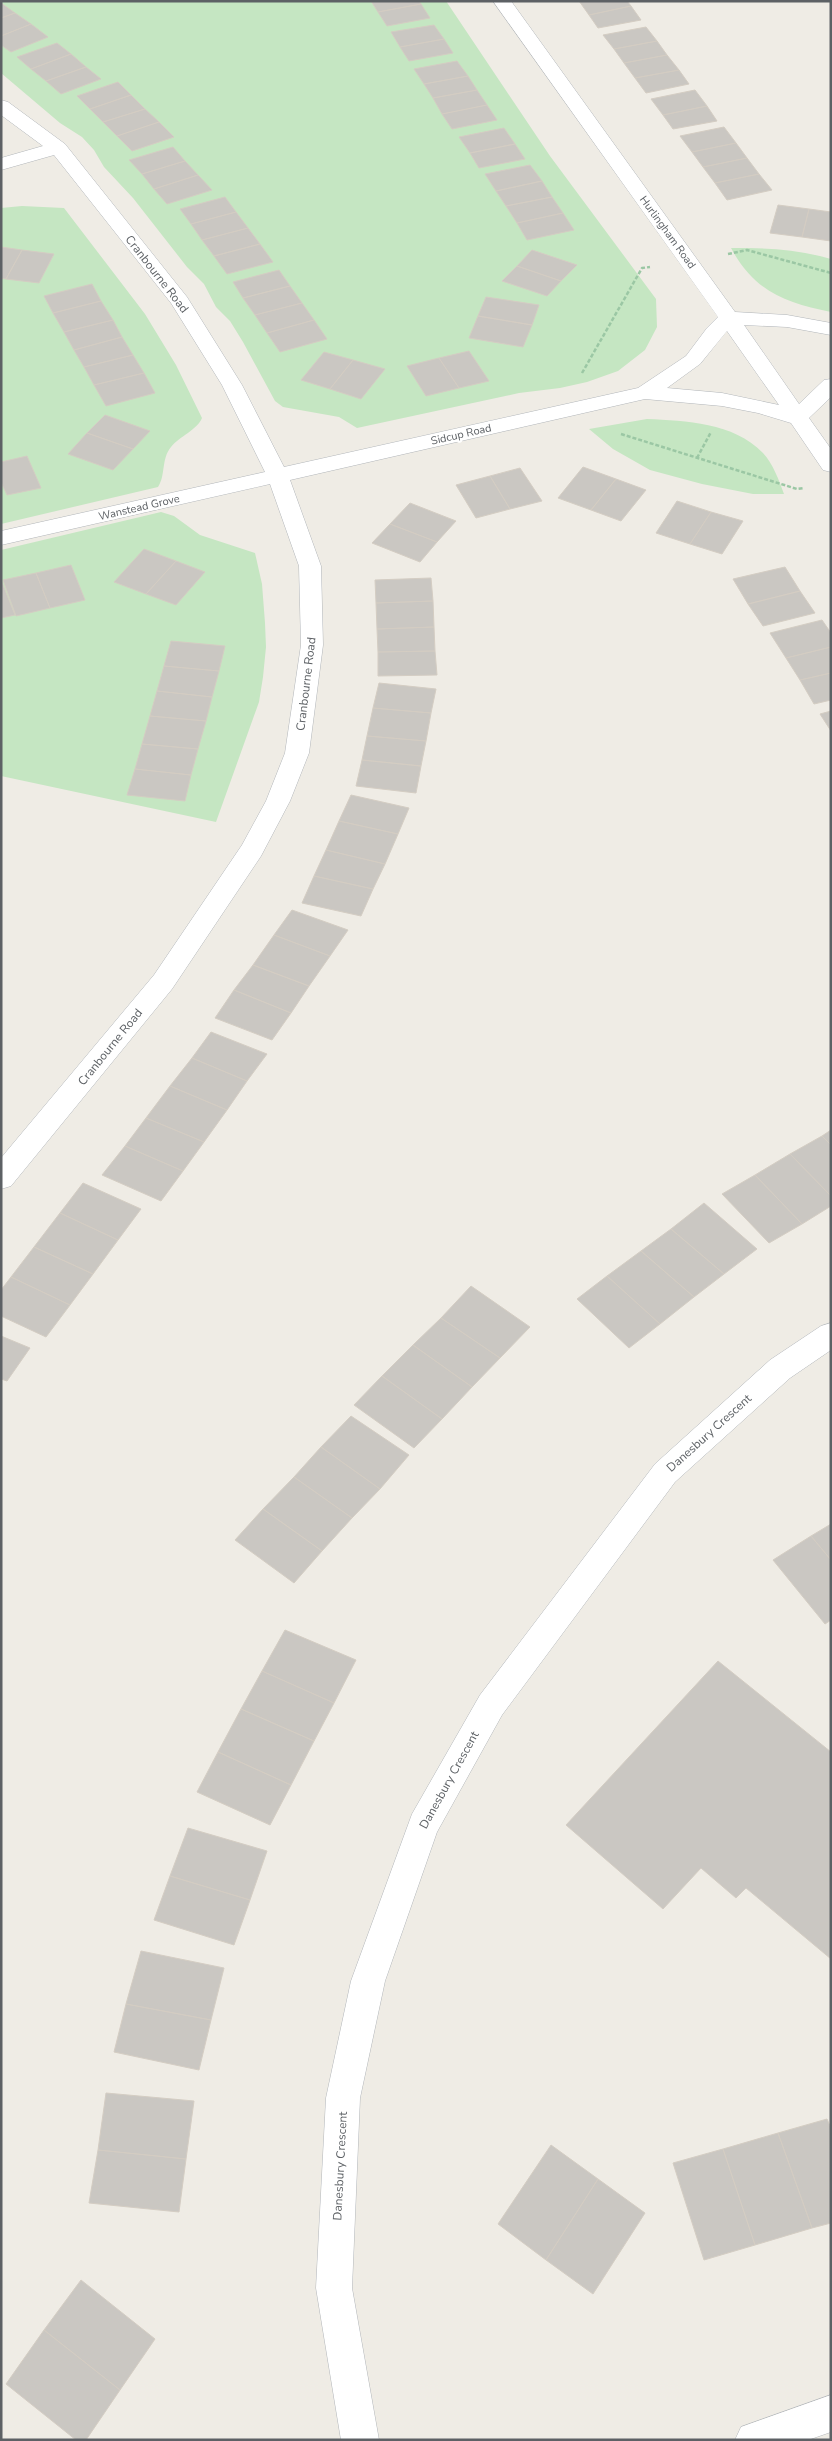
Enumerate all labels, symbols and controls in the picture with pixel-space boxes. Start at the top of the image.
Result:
street label: Hurlingham Road [636,193,699,272]
street label: Cranbourne Road [122,232,192,316]
street label: Sidcup Road [429,420,493,449]
street label: Wanstead Grove [97,491,181,524]
street label: Cranbourne Road [292,636,320,732]
street label: Cranbourne Road [74,1005,146,1089]
street label: Danesbury Crescent [663,1390,756,1475]
street label: Danesbury Crescent [416,1728,483,1832]
street label: Danesbury Crescent [329,2110,351,2221]

